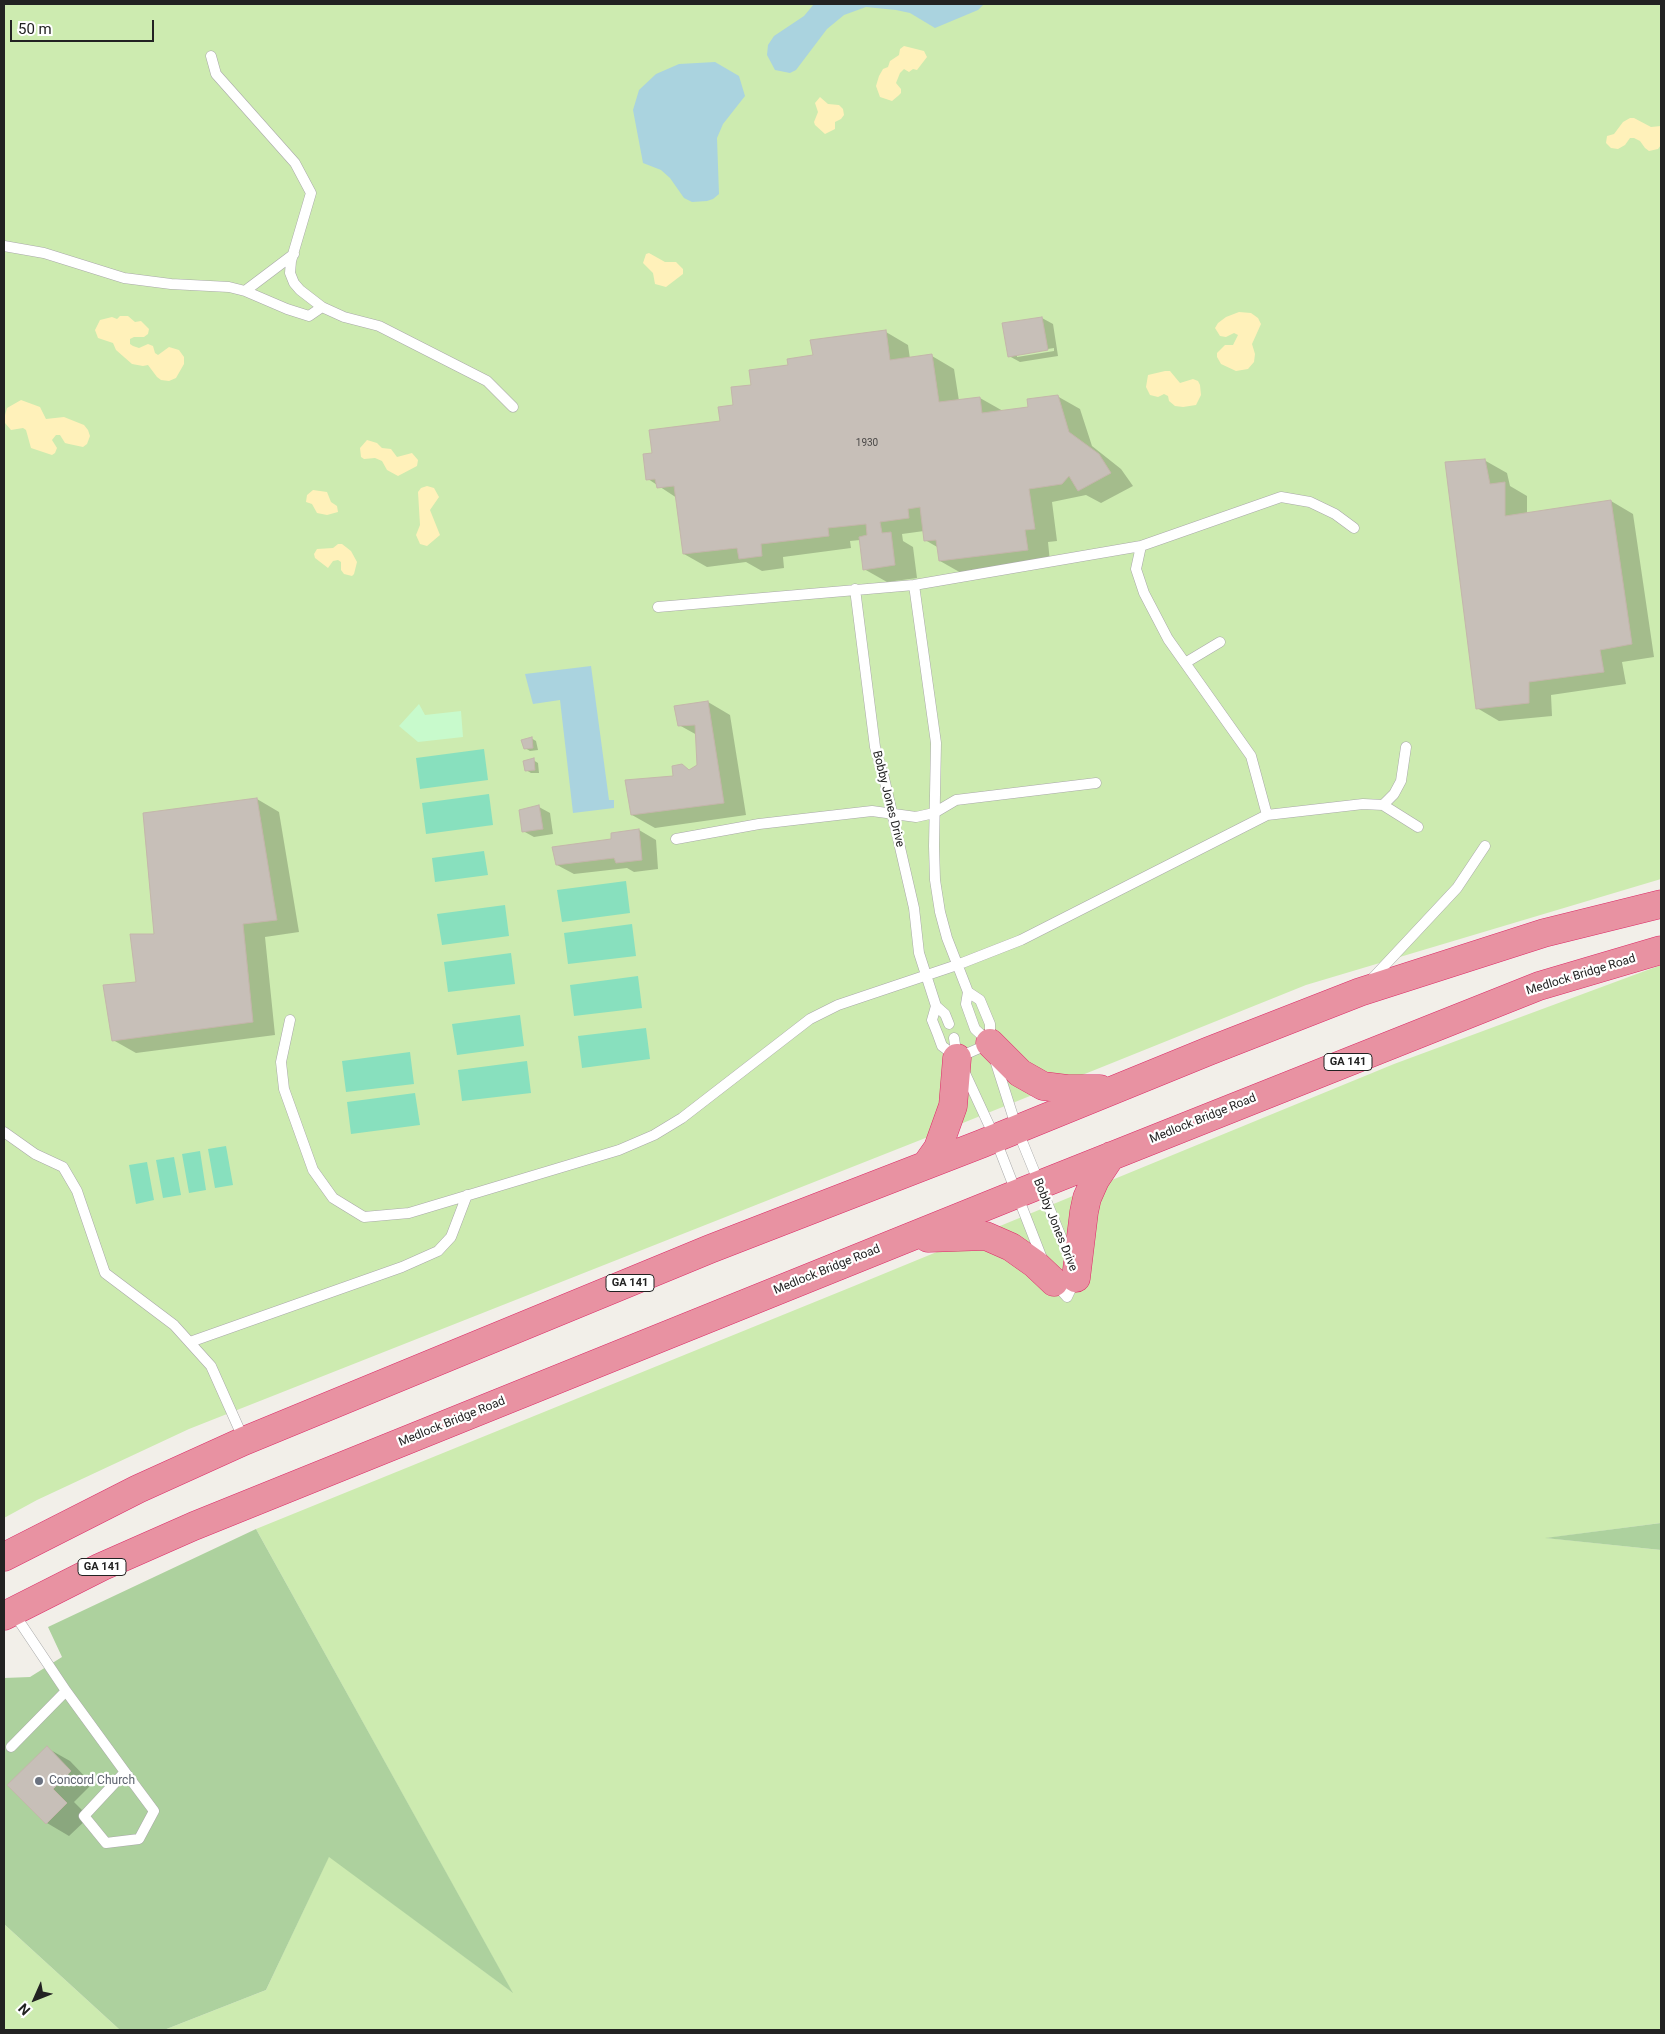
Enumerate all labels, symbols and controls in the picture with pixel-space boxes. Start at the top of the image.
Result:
scale bar [12,10,156,42]
text: 50 m [18,20,52,38]
house number: 1930 [856,437,878,449]
street label: Bobby Jones Drive [869,749,907,849]
street label: Medlock Bridge Road [1525,952,1637,998]
road number: GA 141 [1324,1054,1372,1070]
street label: Medlock Bridge Road [1148,1091,1258,1147]
street label: Bobby Jones Drive [1030,1176,1080,1274]
street label: Medlock Bridge Road [772,1242,882,1298]
road number: GA 141 [606,1275,654,1292]
street label: Medlock Bridge Road [397,1394,507,1450]
road number: GA 141 [78,1558,126,1575]
place label: Concord Church [49,1774,135,1788]
marker: Concord Church [33,1775,45,1787]
north arrow [10,1974,60,2024]
text: N [15,2000,33,2019]

